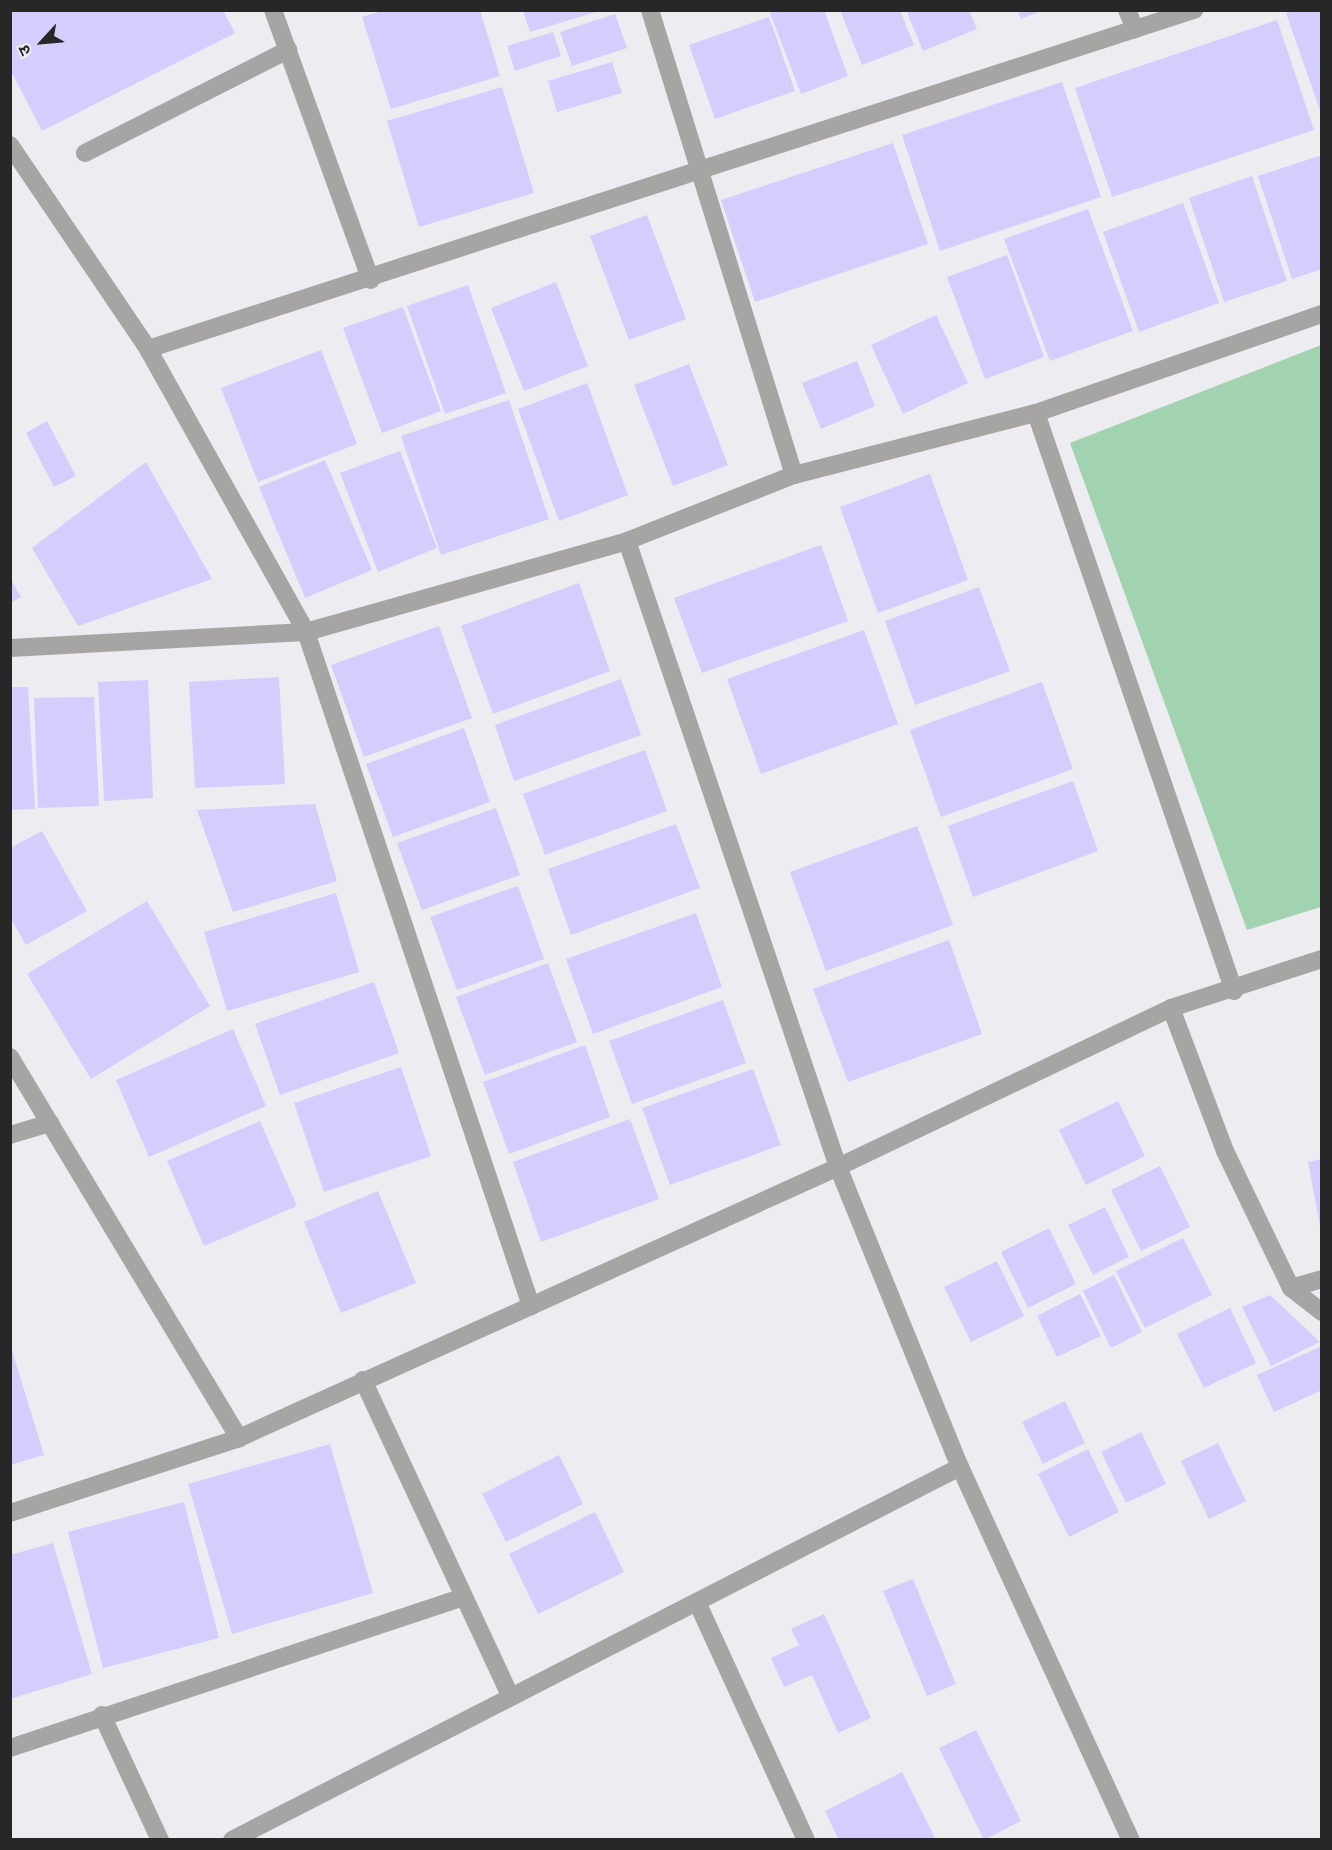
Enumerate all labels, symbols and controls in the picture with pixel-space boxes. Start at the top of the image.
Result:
north arrow [12,12,72,72]
text: उ [15,42,36,58]

